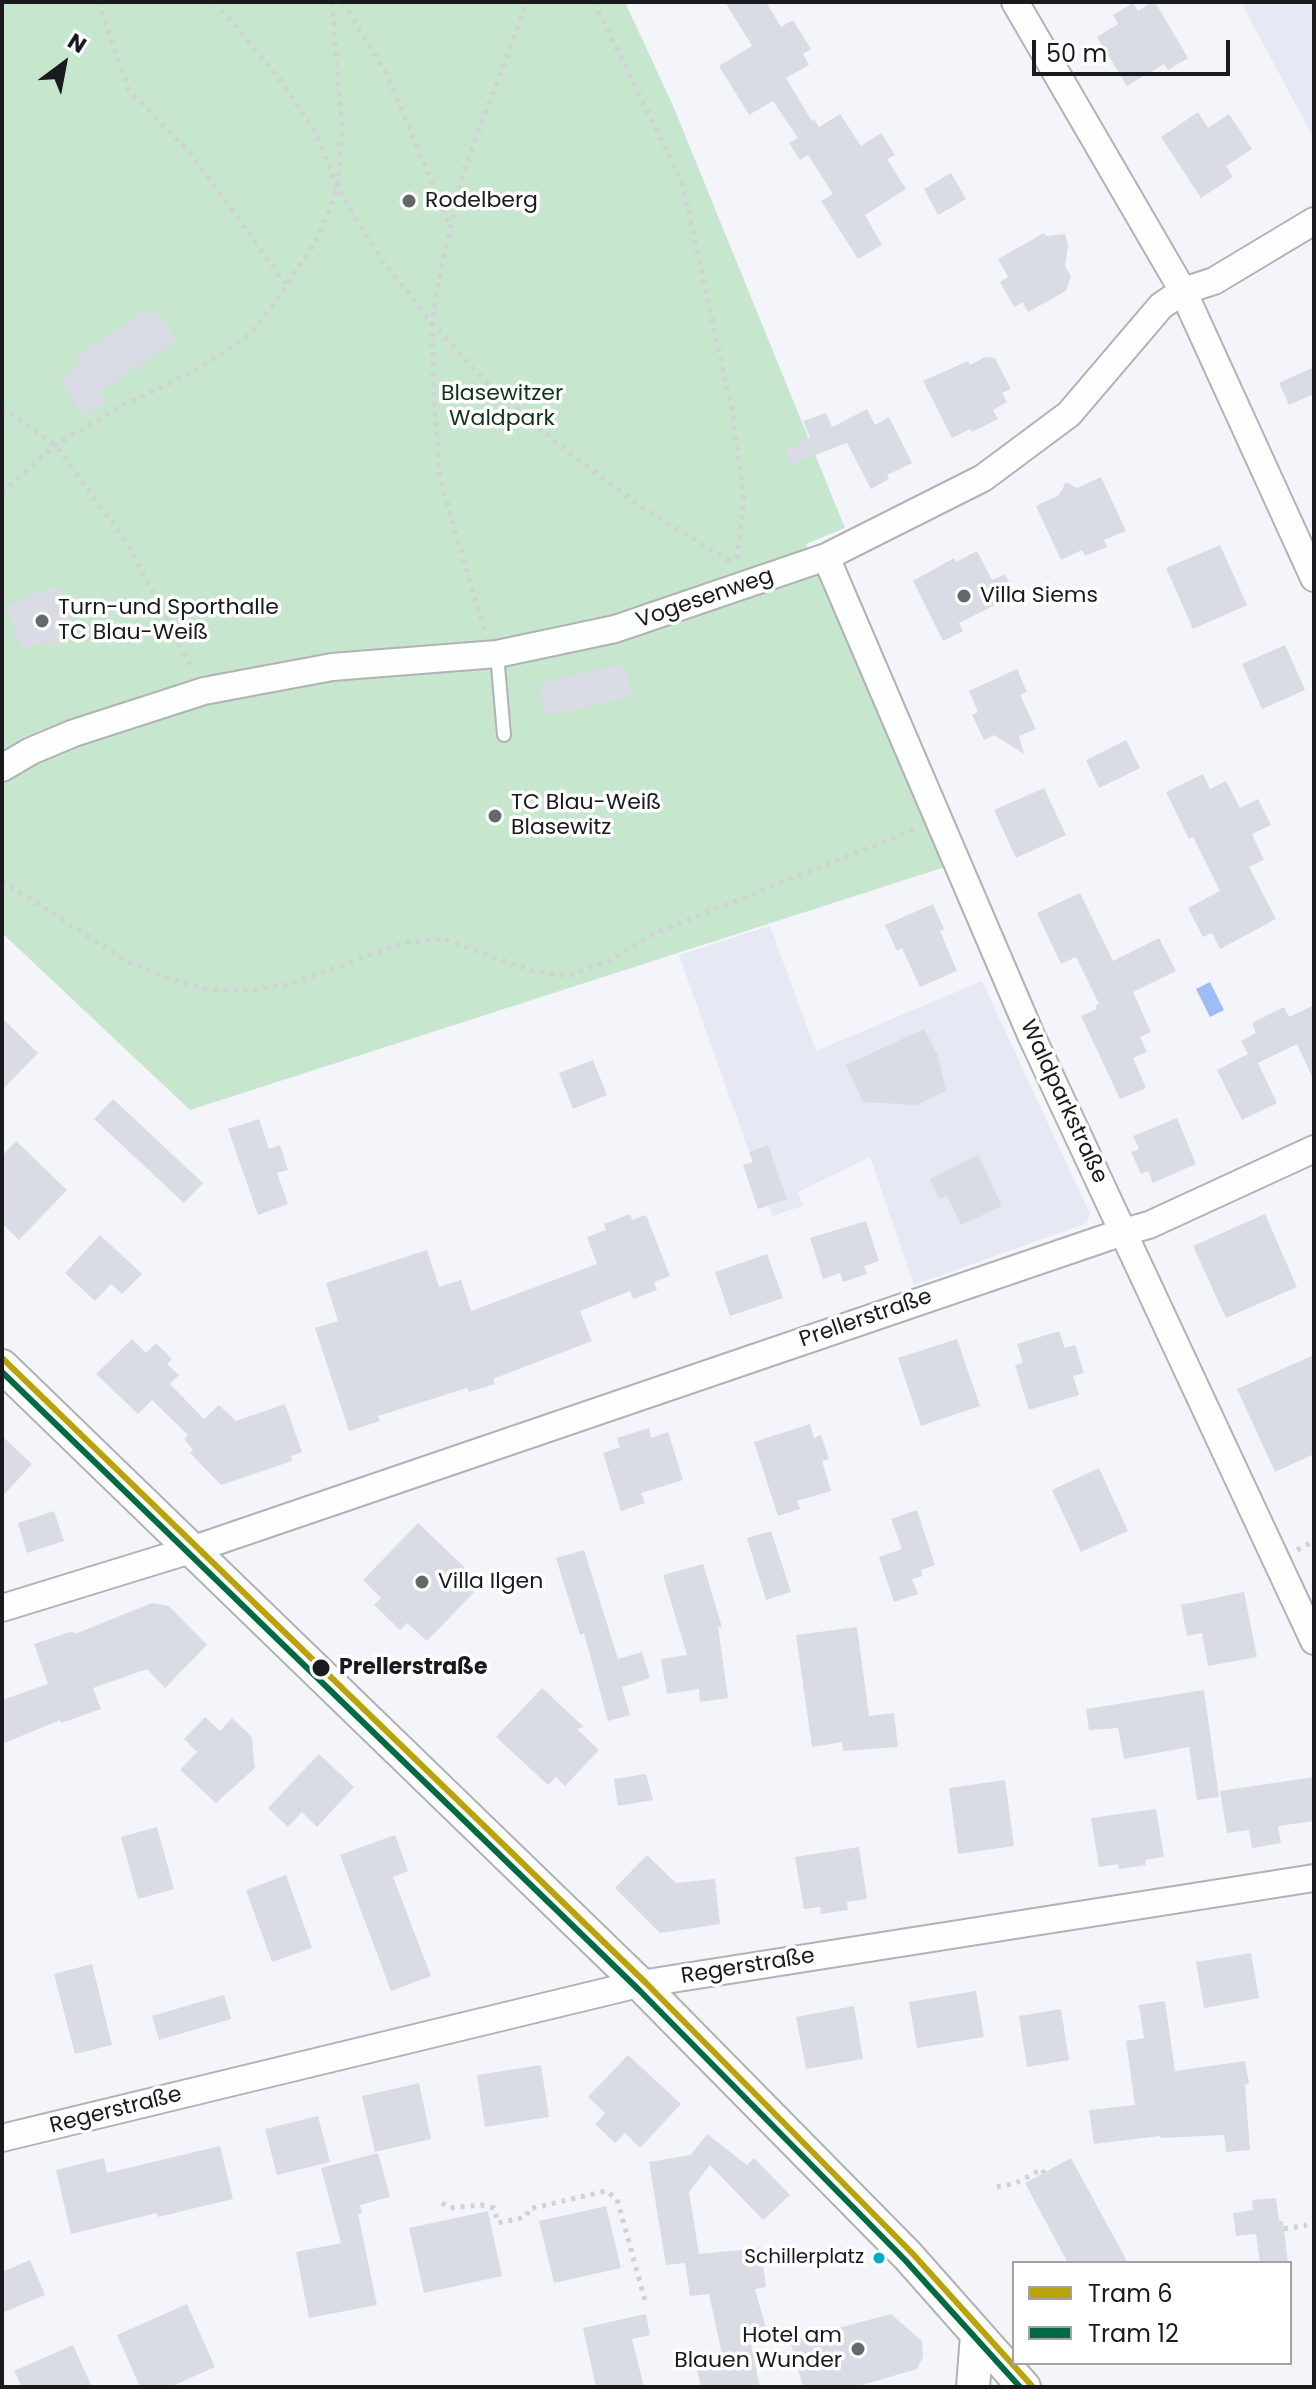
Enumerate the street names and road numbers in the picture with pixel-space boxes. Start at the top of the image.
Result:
street label: Vogesenweg [633,563,777,635]
street label: Waldparkstraße [1014,1016,1112,1188]
street label: Prellerstraße [796,1284,936,1354]
street label: Regerstraße [679,1943,817,1991]
street label: Regerstraße [47,2082,185,2140]

